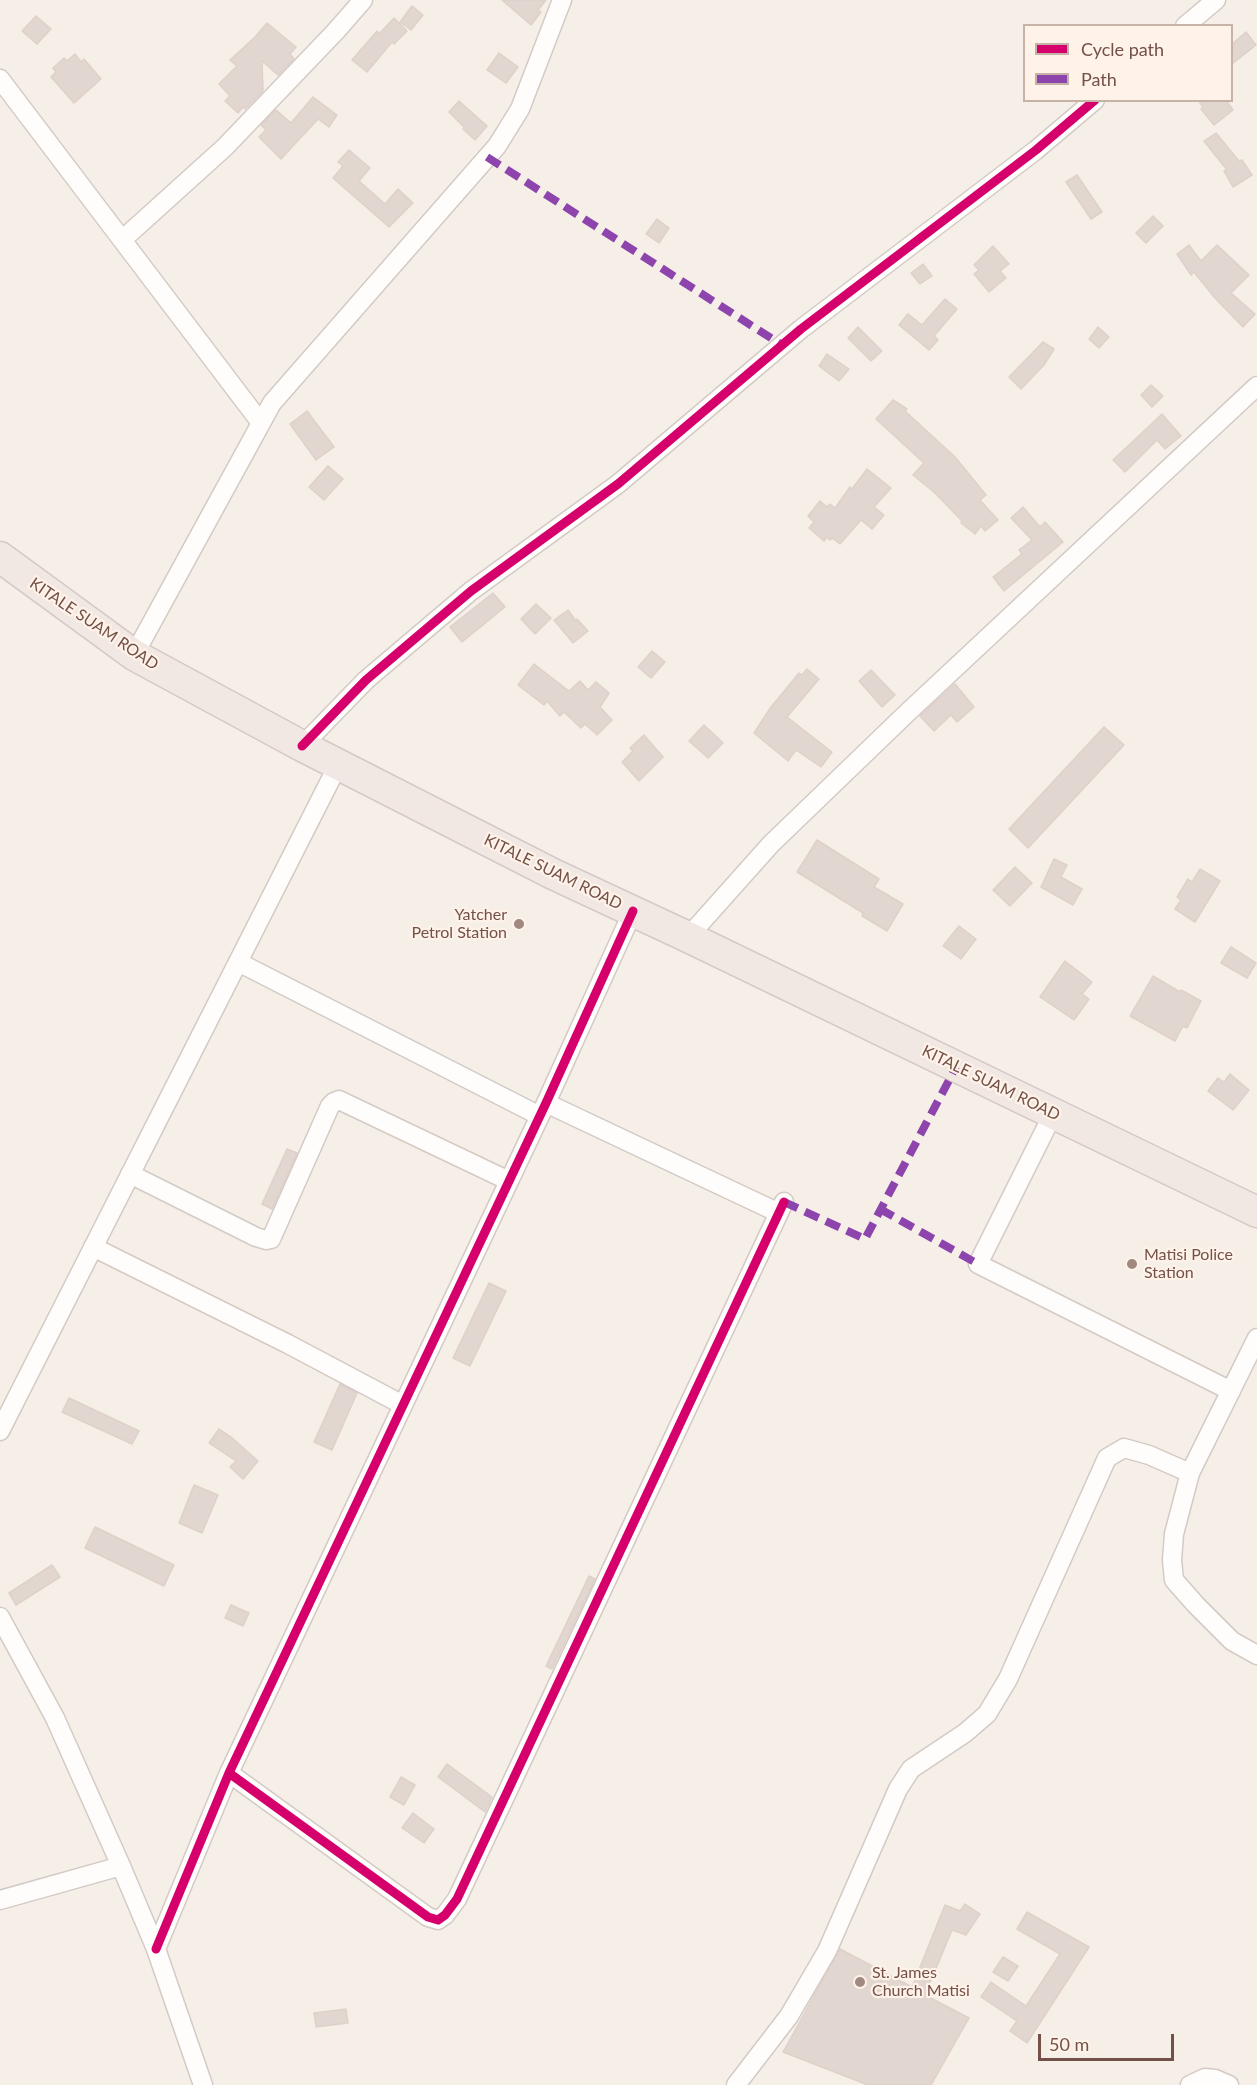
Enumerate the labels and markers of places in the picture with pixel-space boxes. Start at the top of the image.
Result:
place label: Yatcher Petrol Station [411,905,507,943]
marker: Yatcher Petrol Station [512,917,526,931]
place label: Matisi Police Station [1144,1245,1233,1283]
marker: Matisi Police Station [1125,1257,1139,1271]
place label: St. James Church Matisi [872,1963,970,2001]
marker: St. James Church Matisi [853,1975,867,1989]

